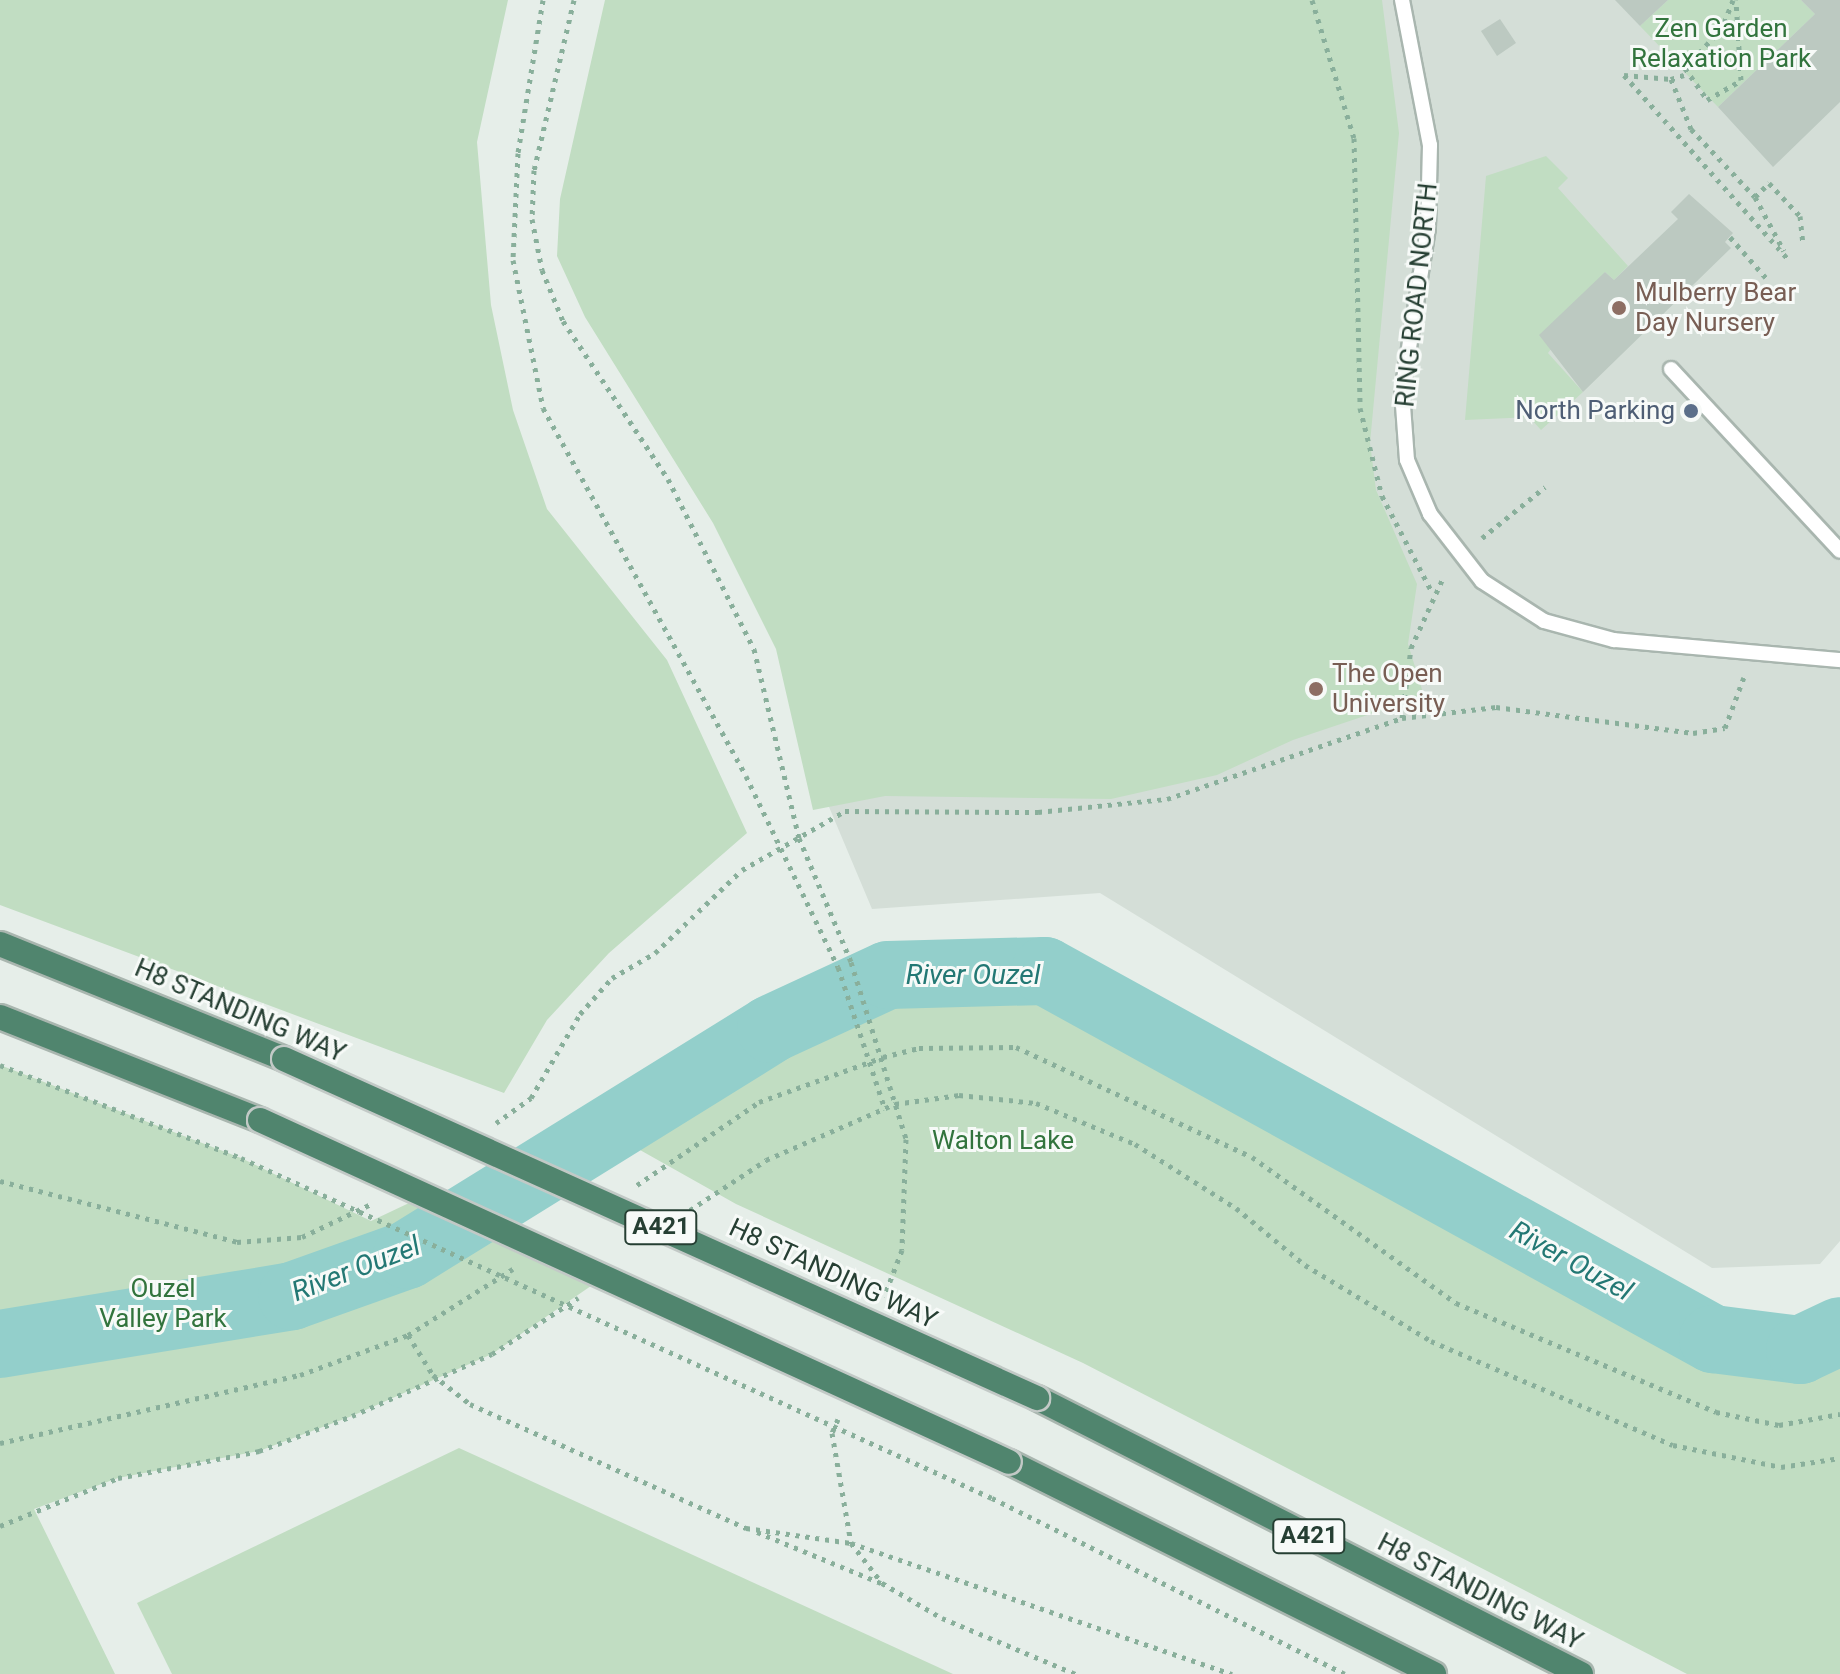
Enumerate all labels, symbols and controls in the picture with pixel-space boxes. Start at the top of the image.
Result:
park label: Zen Garden Relaxation Park [1631,13,1811,74]
street label: RING ROAD NORTH [1390,181,1444,409]
place label: Mulberry Bear Day Nursery [1635,277,1796,338]
marker: Mulberry Bear Day Nursery [1610,299,1628,317]
place label: North Parking [1515,395,1675,427]
marker: North Parking [1682,402,1700,420]
place label: The Open University [1332,658,1445,720]
marker: The Open University [1307,680,1325,698]
street label: H8 STANDING WAY [130,953,350,1069]
water label: River Ouzel [906,958,1040,992]
park label: Walton Lake [932,1125,1074,1157]
road number: A421 [623,1207,699,1247]
street label: H8 STANDING WAY [724,1212,942,1336]
water label: River Ouzel [1504,1214,1638,1308]
water label: River Ouzel [287,1229,425,1309]
park label: Ouzel Valley Park [99,1273,227,1334]
road number: A421 [1271,1516,1347,1556]
street label: H8 STANDING WAY [1372,1527,1588,1657]

